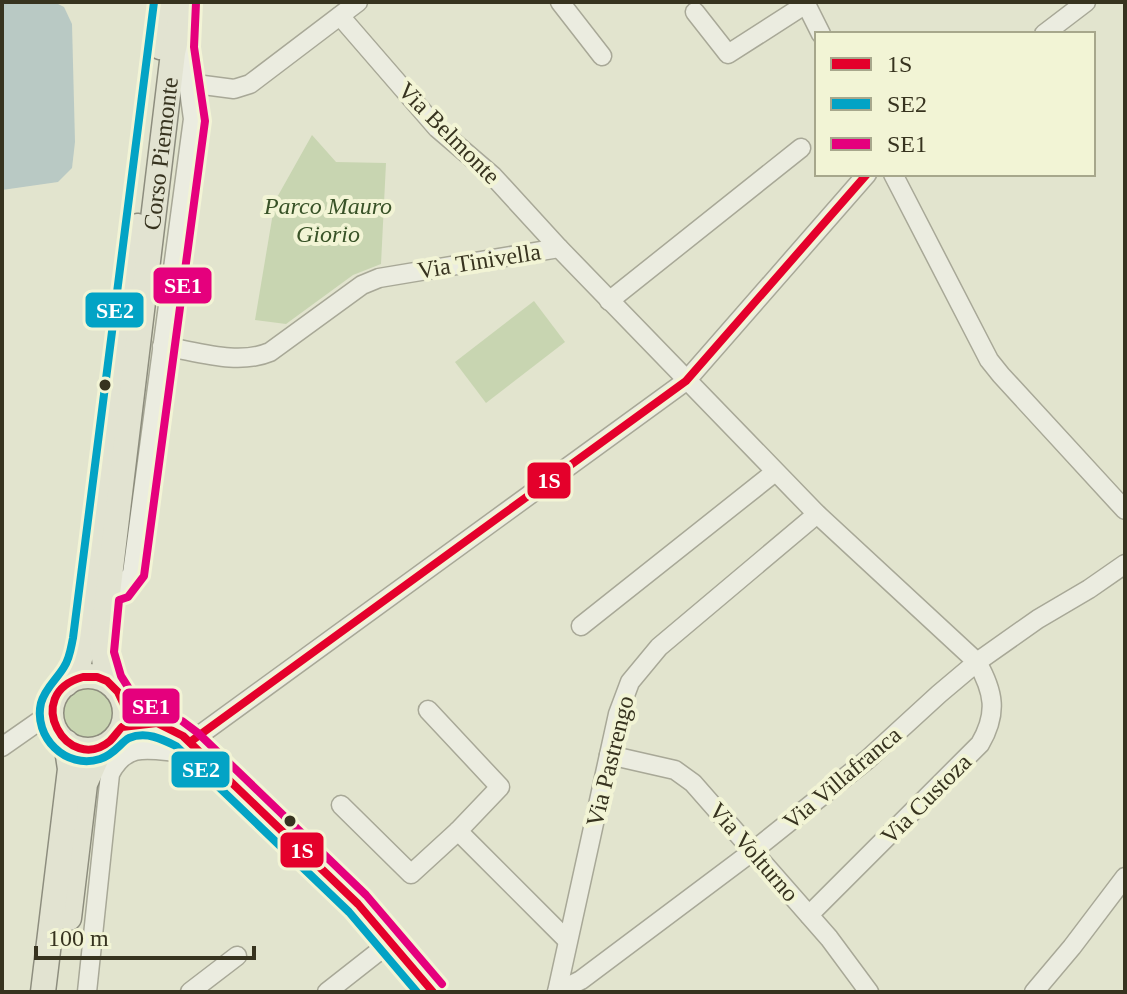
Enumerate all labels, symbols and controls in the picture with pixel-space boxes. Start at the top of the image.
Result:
legend [815,32,1095,176]
text: 1S [887,51,912,77]
street label: Corso Piemonte [139,76,183,232]
street label: Via Belmonte [393,77,505,189]
text: SE2 [887,91,927,117]
text: SE1 [887,131,927,157]
park label: Parco Mauro Giorio [263,193,392,247]
street label: Via Tinivella [415,238,543,284]
line badge: SE1 [152,266,213,305]
text: SE1 [164,273,202,298]
line badge: SE2 [84,291,145,329]
text: SE2 [96,298,134,323]
unlabelled marker [97,377,113,393]
line badge: 1S [526,461,572,500]
text: 1S [537,468,561,493]
line badge: SE1 [121,687,181,725]
street label: Via Pastrengo [581,693,639,829]
text: SE1 [132,694,170,719]
street label: Via Villafranca [778,721,906,835]
street label: Via Custoza [876,748,977,849]
line badge: SE2 [170,750,231,789]
text: SE2 [182,757,220,782]
street label: Via Volturno [704,797,804,907]
unlabelled marker [282,813,298,829]
line badge: 1S [279,831,325,869]
text: 1S [290,838,314,863]
scale bar [36,910,254,960]
text: 100 m [48,925,109,951]

